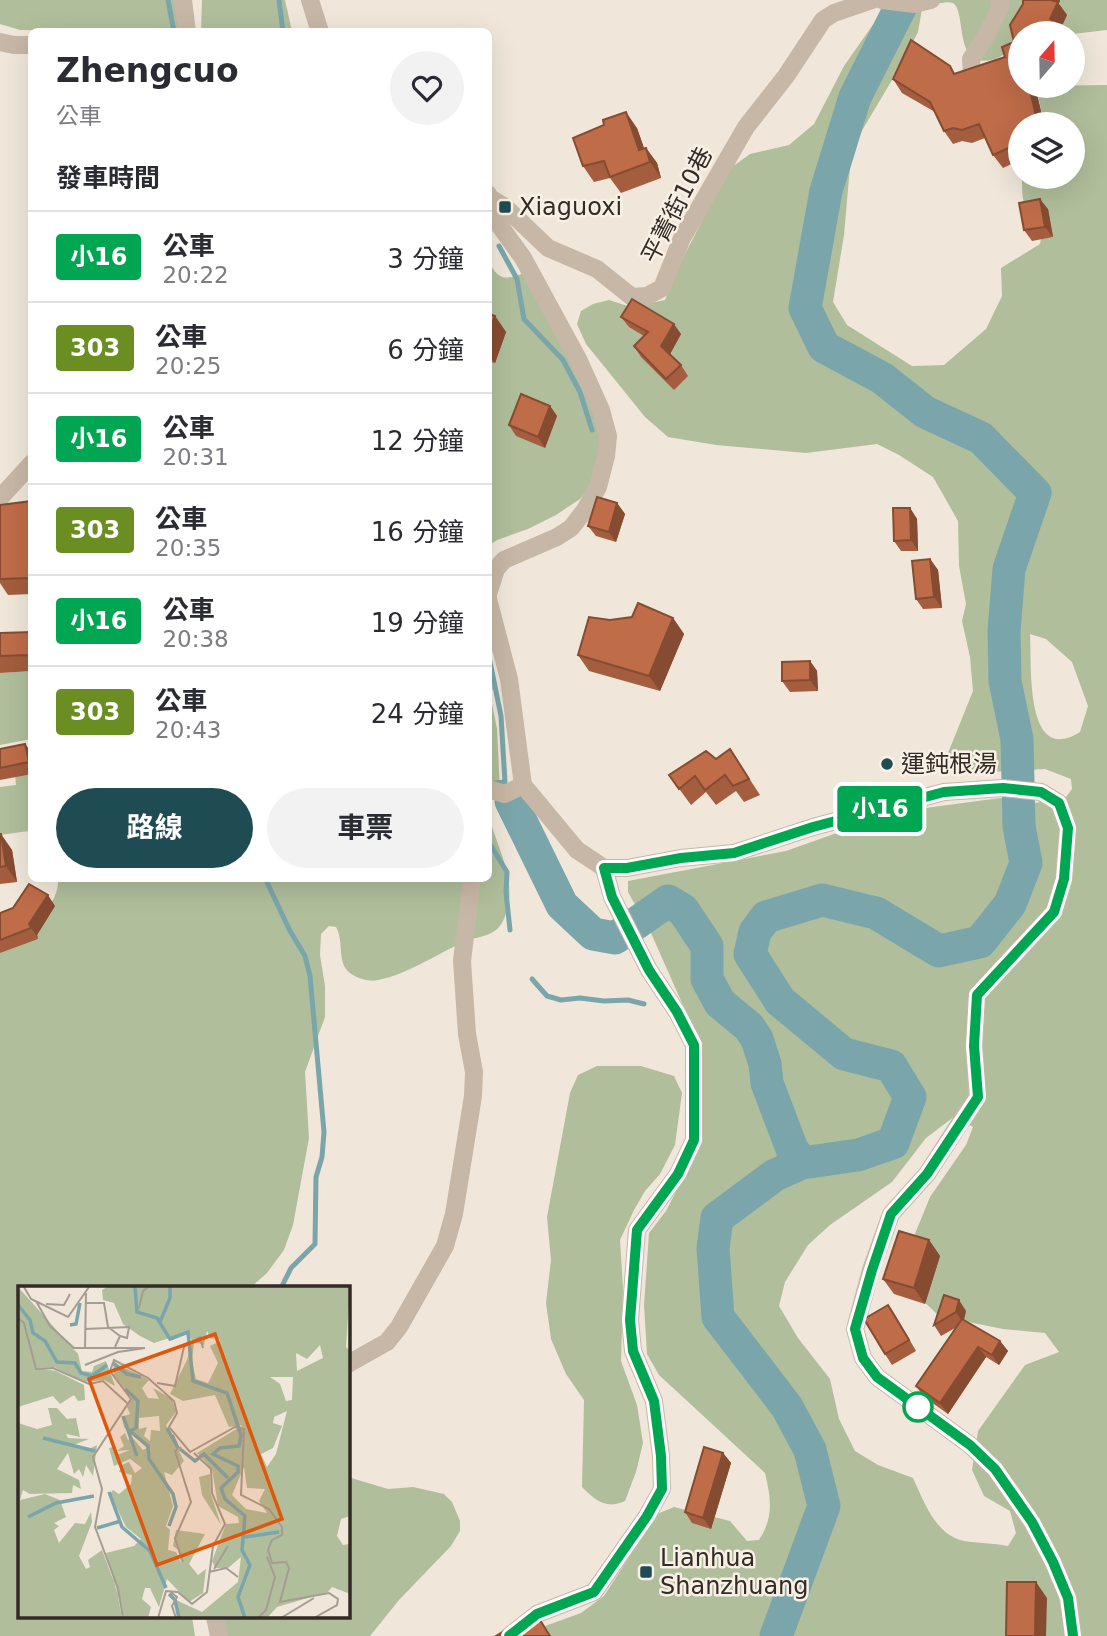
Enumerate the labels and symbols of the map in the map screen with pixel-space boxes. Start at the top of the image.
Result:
north arrow [1008,21,1085,98]
street label: 平菁街10巷 [636,142,718,268]
place label: Xiaguoxi [519,193,622,221]
marker: Xiaguoxi [497,199,513,215]
place label: 運鈍根湯 [901,750,997,778]
marker: 運鈍根湯 [879,756,895,772]
line badge: 小16 [840,786,920,832]
inset map [18,1286,350,1618]
unlabelled marker [903,1392,933,1422]
place label: Lianhua Shanzhuang [660,1544,809,1600]
marker: Lianhua Shanzhuang [638,1564,654,1580]

